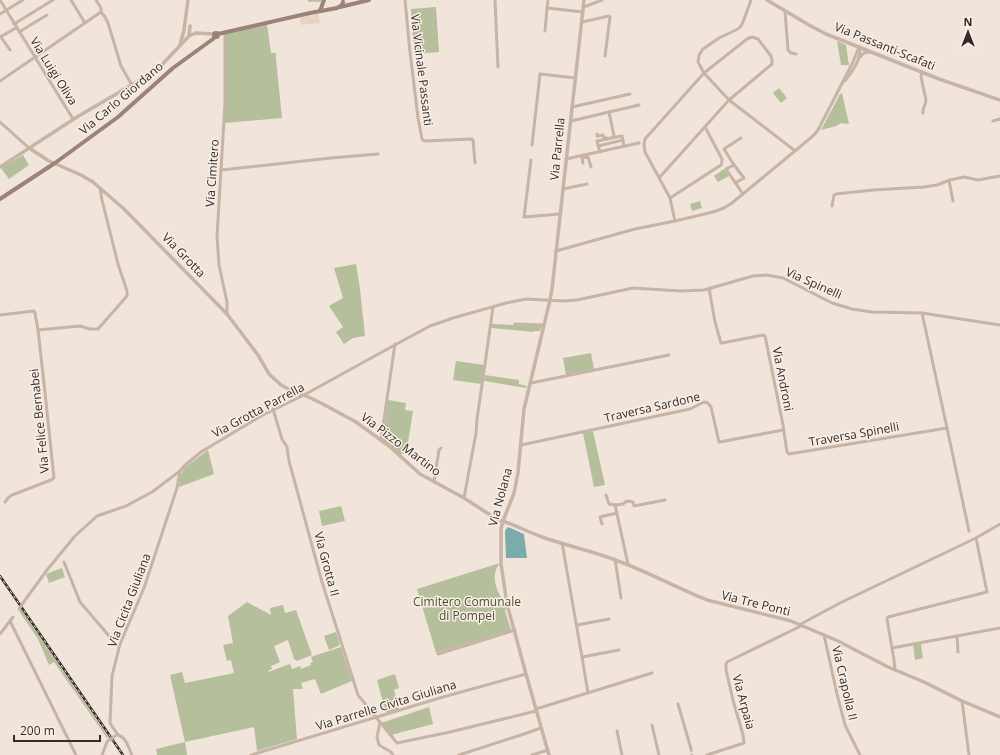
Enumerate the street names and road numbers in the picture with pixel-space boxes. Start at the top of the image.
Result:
street label: Via Vicinale Passanti [407,13,437,127]
street label: Via Passanti-Scafati [832,18,938,74]
street label: Via Luigi Oliva [26,34,82,108]
street label: Via Carlo Giordano [75,58,167,138]
street label: Via Parrella [545,117,569,181]
street label: Via Cimitero [201,139,223,207]
street label: Via Grotta [158,229,210,281]
street label: Via Spinelli [783,263,845,303]
street label: Via Androni [768,346,798,412]
street label: Via Felice Bernabei [25,368,53,474]
street label: Via Grotta Parrella [209,378,307,442]
street label: Traversa Sardone [602,388,702,426]
street label: Via Pizzo Martino [358,408,444,480]
street label: Traversa Spinelli [807,418,901,450]
street label: Via Nolana [484,466,516,528]
street label: Via Grotta II [310,530,344,598]
street label: Via Cicita Giuliana [103,551,155,649]
street label: Via Tre Ponti [720,586,792,620]
street label: Via Crapolla II [828,644,862,722]
street label: Via Arpaia [729,673,759,731]
street label: Via Parrelle Civita Giuliana [314,676,458,734]

